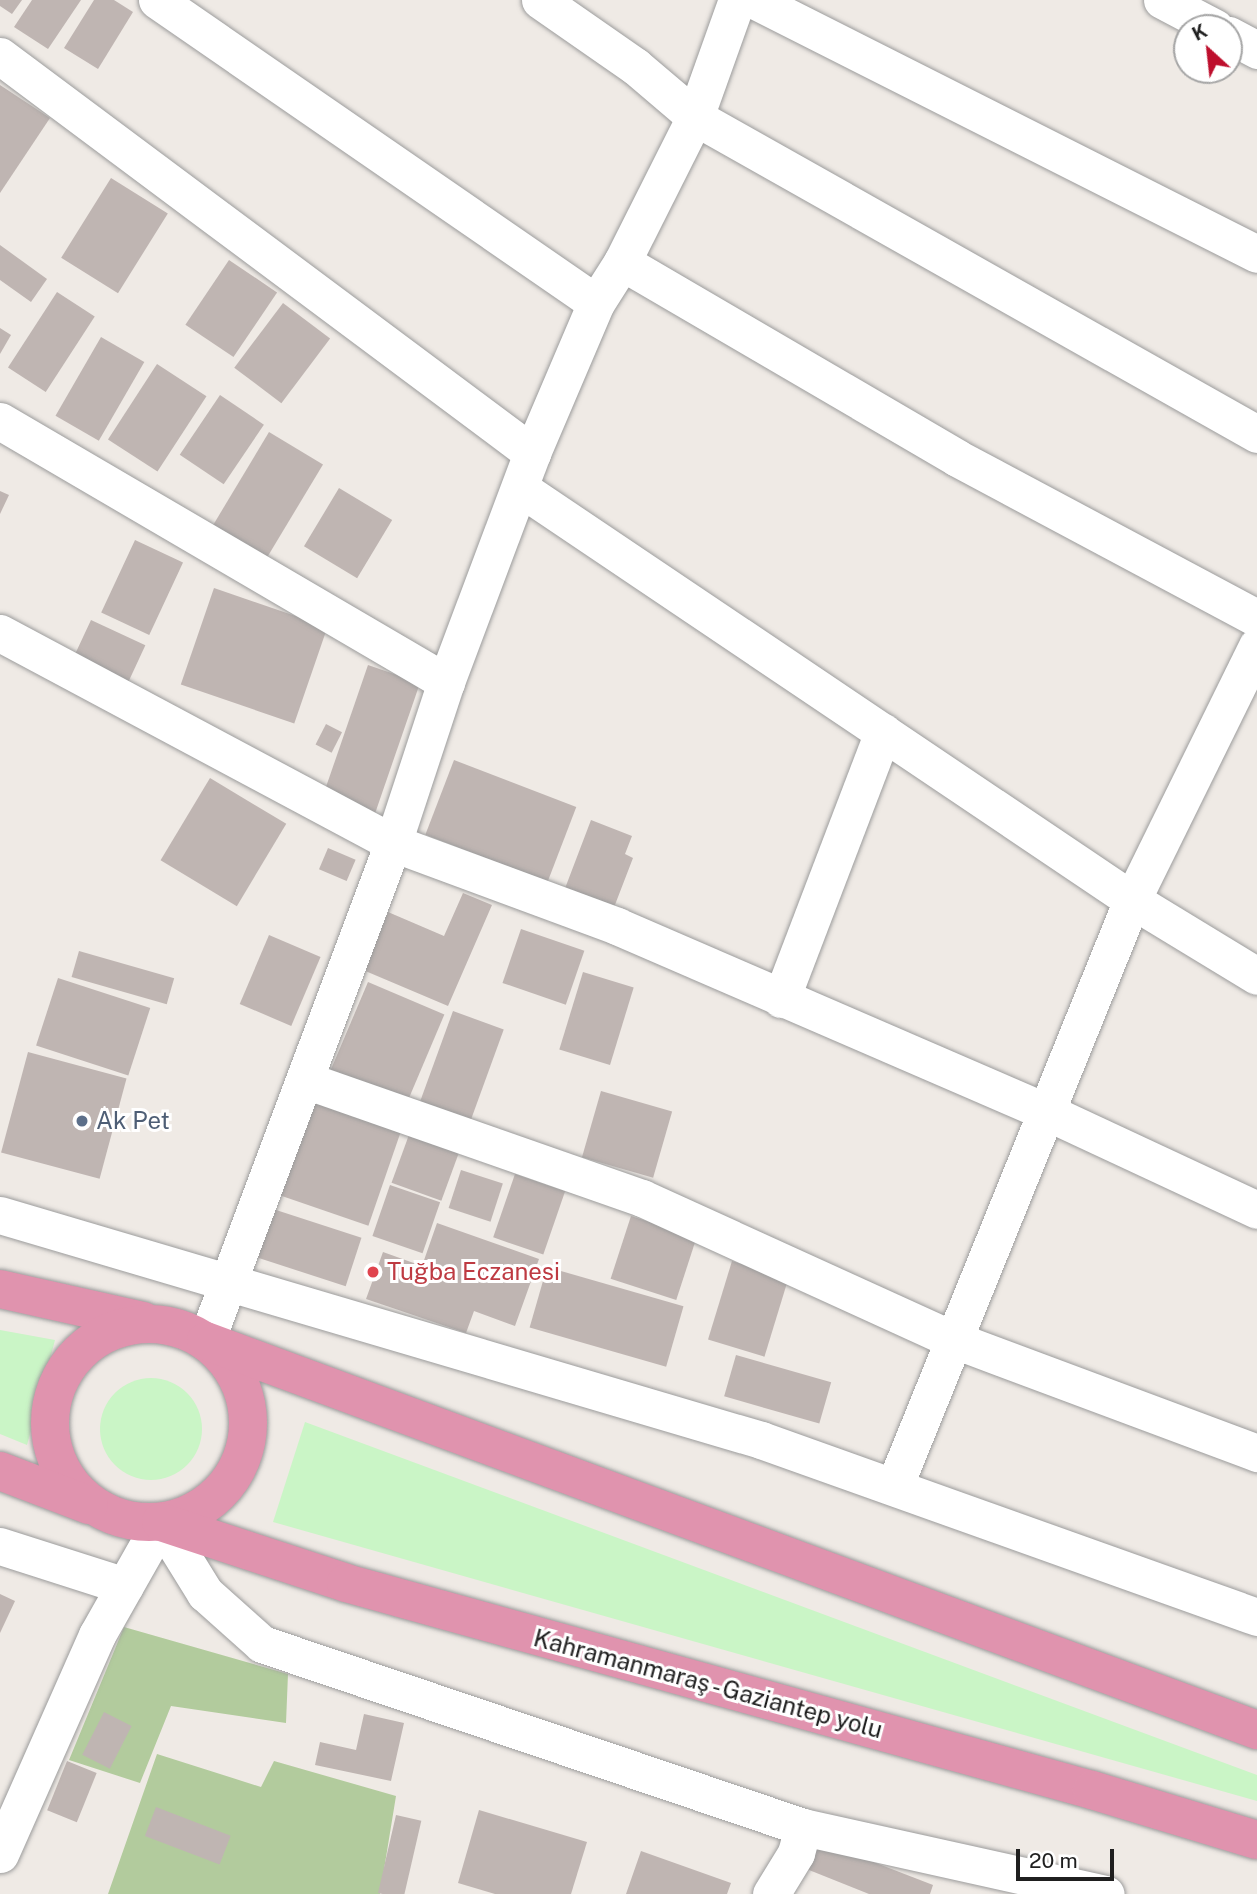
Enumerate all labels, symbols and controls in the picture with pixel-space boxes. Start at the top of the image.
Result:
north arrow [1173,14,1243,84]
text: K [1188,19,1210,45]
place label: Ak Pet [96,1107,170,1135]
marker: Ak Pet [74,1113,90,1129]
place label: Tuğba Eczanesi [387,1258,560,1286]
marker: Tuğba Eczanesi [365,1264,381,1280]
street label: Kahramanmaraş - Gaziantep yolu [527,1623,889,1745]
scale bar [1019,1834,1117,1878]
text: 20 m [1029,1848,1078,1873]

